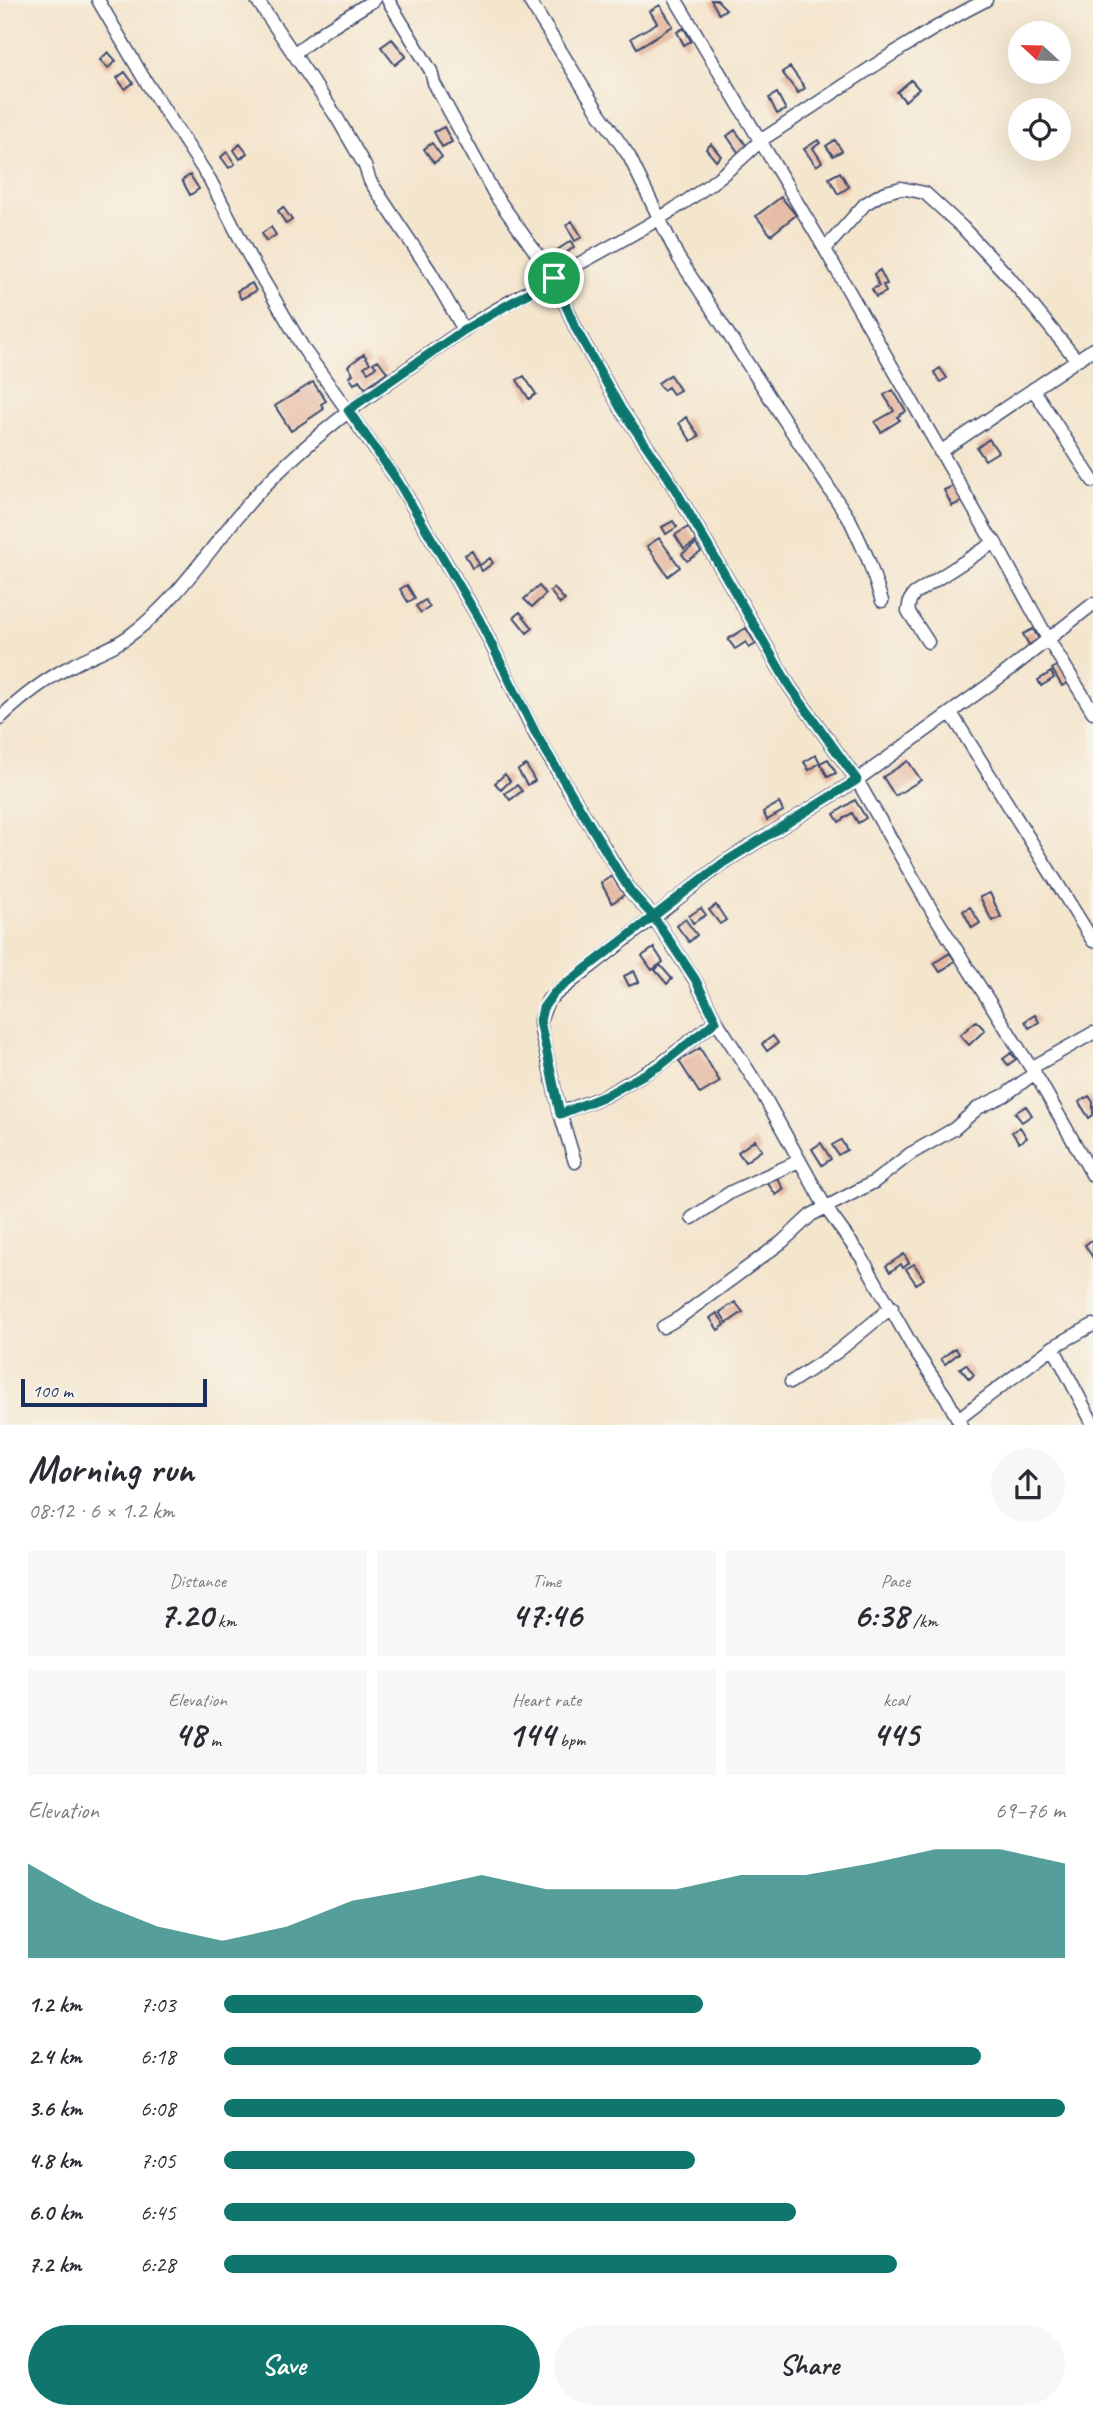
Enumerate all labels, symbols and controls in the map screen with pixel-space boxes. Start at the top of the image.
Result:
north arrow [1008,21,1071,84]
map controls [1008,21,1071,161]
button: locate [1008,98,1071,161]
pin [524,248,584,308]
icon: arrive [535,259,573,297]
scale bar [21,1376,206,1408]
text: 100 m [32,1379,73,1403]
text: Morning run [28,1446,194,1493]
button: share [991,1448,1065,1522]
text: 08:12 · 6 × 1.2 km [28,1496,174,1525]
text: Distance [169,1569,226,1593]
text: Time [532,1569,561,1593]
text: Pace [881,1569,910,1593]
text: 7.20 [159,1593,213,1638]
text: 47:46 [511,1593,582,1638]
text: 6:38 [853,1593,908,1638]
text: km [213,1609,236,1633]
text: /km [908,1609,938,1633]
text: Elevation [168,1688,227,1712]
text: Heart rate [512,1688,581,1712]
text: kcal [883,1688,908,1712]
text: 48 [174,1712,206,1757]
text: 144 [508,1712,555,1757]
text: 445 [872,1712,919,1757]
text: m [206,1728,221,1752]
text: bpm [555,1728,585,1752]
text: Elevation [28,1796,99,1825]
text: 69–76 m [995,1796,1065,1825]
text: 1.2 km [28,1990,82,2019]
text: 7:03 [140,1990,176,2019]
text: 2.4 km [28,2042,82,2071]
text: 6:18 [140,2042,176,2071]
text: 3.6 km [28,2094,82,2123]
text: 6:08 [140,2094,176,2123]
text: 4.8 km [28,2146,82,2175]
text: 7:05 [140,2146,176,2175]
text: 6.0 km [28,2198,82,2227]
text: 6:45 [140,2198,176,2227]
text: 7.2 km [28,2250,81,2279]
text: 6:28 [140,2250,176,2279]
button: Save [28,2325,540,2405]
button: Share [554,2325,1065,2405]

